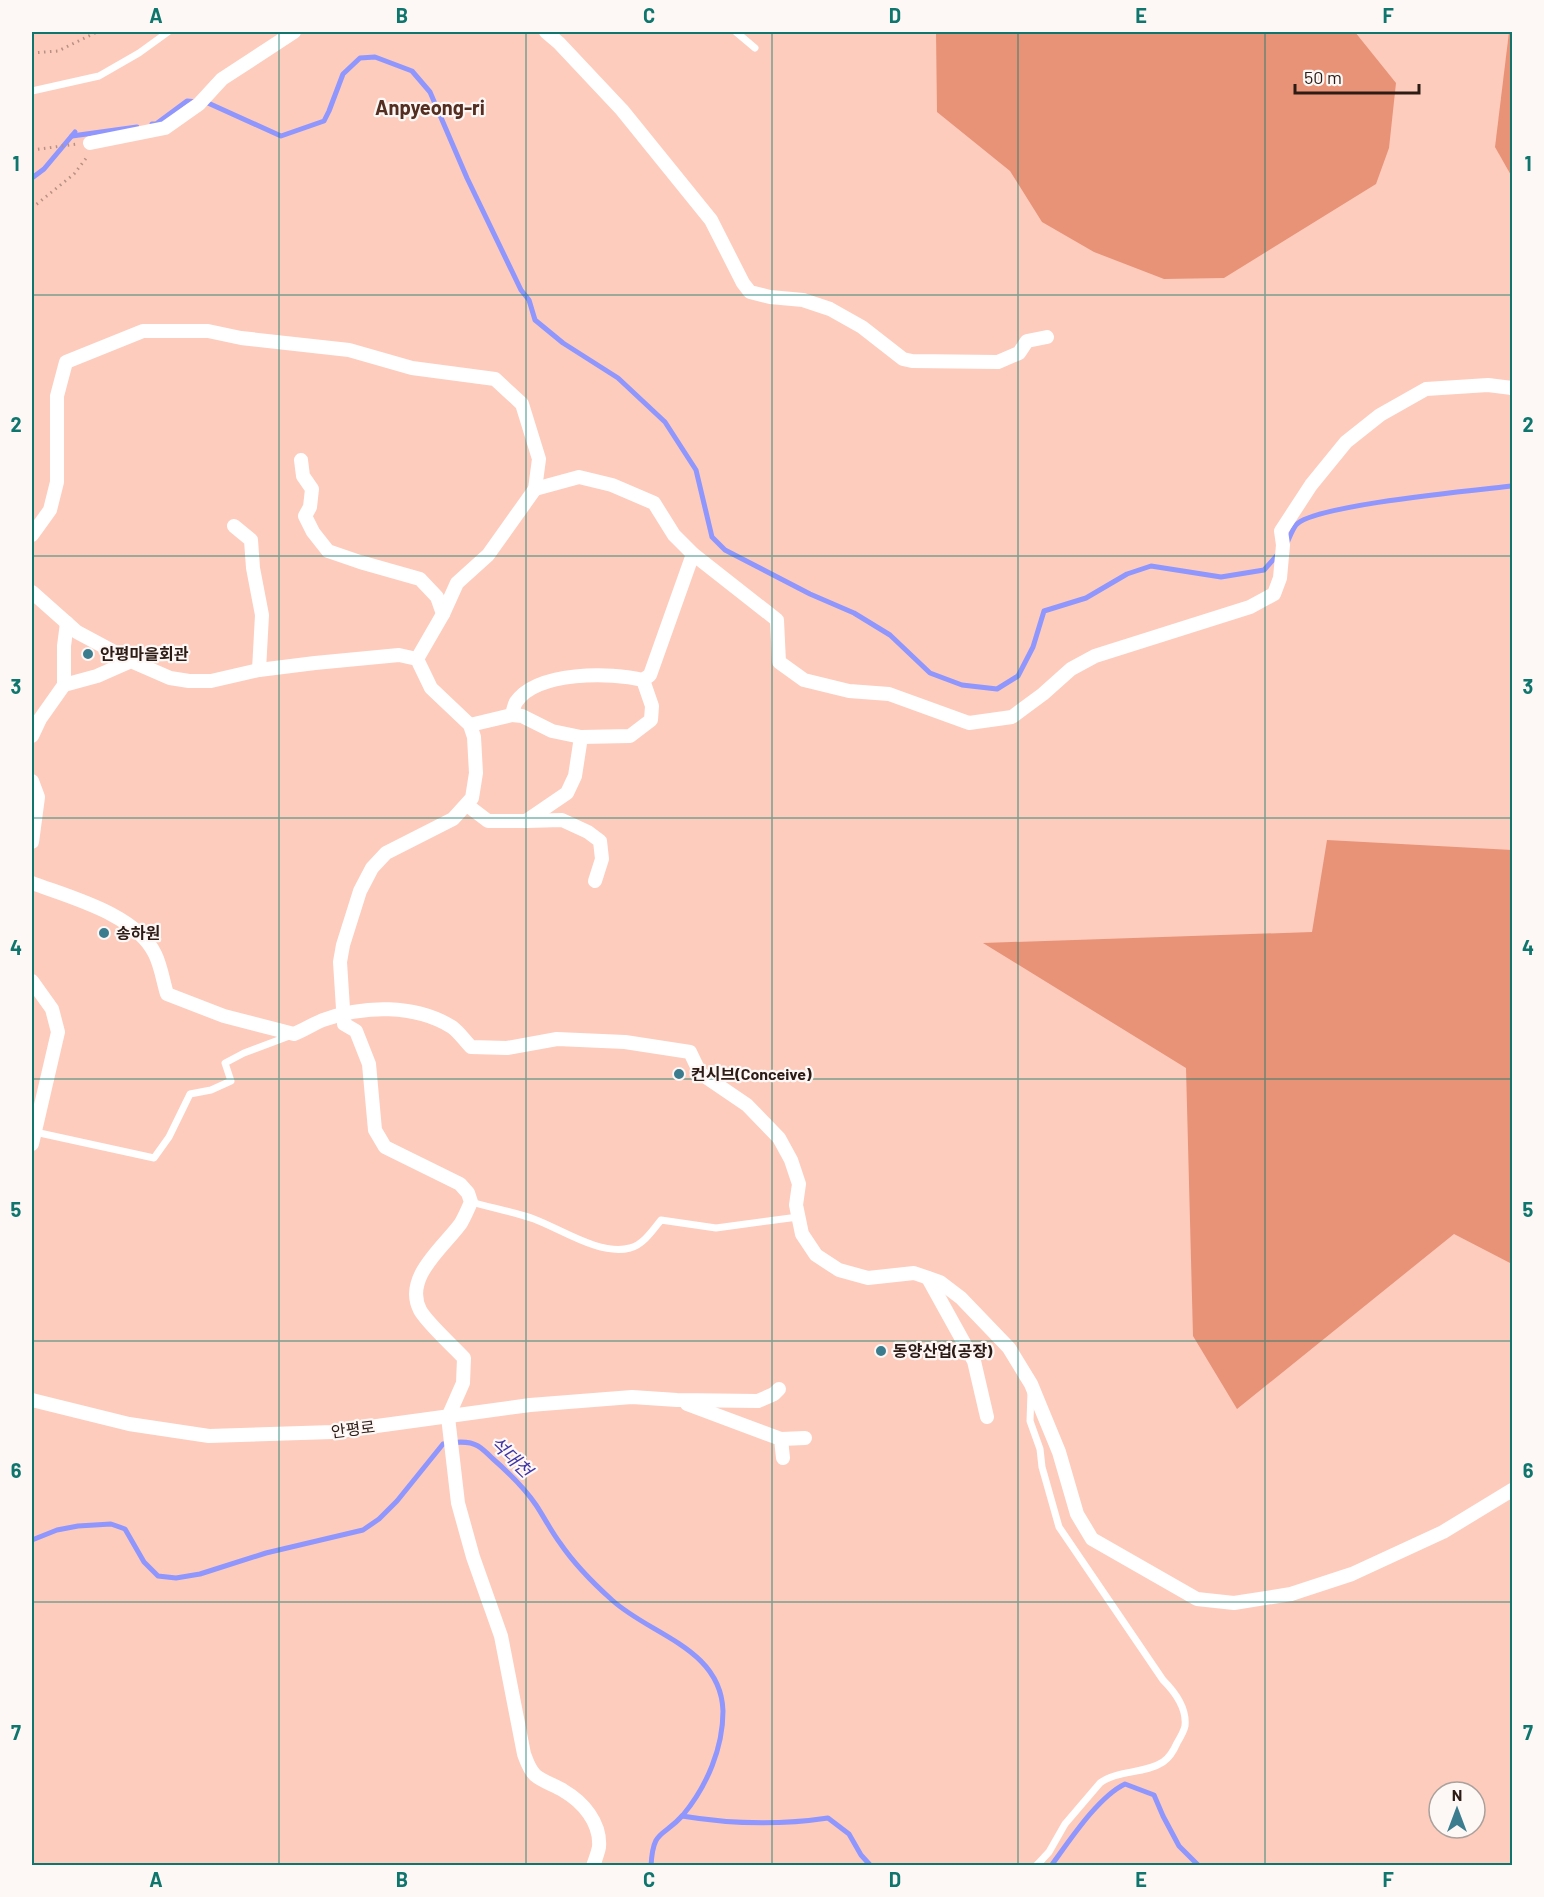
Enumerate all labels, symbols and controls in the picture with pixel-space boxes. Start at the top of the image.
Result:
text: A [149,3,163,27]
text: B [396,3,408,27]
text: C [643,3,655,27]
text: D [889,3,901,27]
text: E [1135,3,1147,27]
text: F [1382,3,1394,27]
scale bar [1295,57,1420,95]
text: 50 m [1304,66,1342,88]
district label: Anpyeong-ri [375,95,485,119]
text: 1 [12,151,20,175]
text: 1 [1524,151,1532,175]
text: 2 [10,412,22,436]
text: 2 [1522,412,1534,436]
place label: 안평마을회관 [100,644,189,663]
marker: 안평마을회관 [81,647,95,661]
text: 3 [11,674,21,698]
text: 3 [1523,674,1533,698]
place label: 송하원 [116,923,160,942]
marker: 송하원 [97,926,111,940]
text: 4 [10,935,22,959]
text: 4 [1522,935,1534,959]
place label: 컨시브(Conceive) [691,1064,812,1083]
marker: 컨시브(Conceive) [672,1067,686,1081]
text: 5 [11,1197,22,1221]
text: 5 [1523,1197,1534,1221]
place label: 동양산업(공장) [893,1341,993,1360]
marker: 동양산업(공장) [874,1344,888,1358]
street label: 안평로 [330,1416,376,1441]
water label: 석대천 [486,1431,539,1483]
text: 6 [11,1458,22,1482]
text: 6 [1523,1458,1534,1482]
text: 7 [11,1720,21,1744]
text: 7 [1523,1720,1533,1744]
north arrow [1427,1780,1487,1840]
text: N [1452,1785,1462,1804]
text: A [149,1867,163,1891]
text: B [396,1867,408,1891]
text: C [643,1867,655,1891]
text: D [889,1867,901,1891]
text: E [1135,1867,1147,1891]
text: F [1382,1867,1394,1891]

